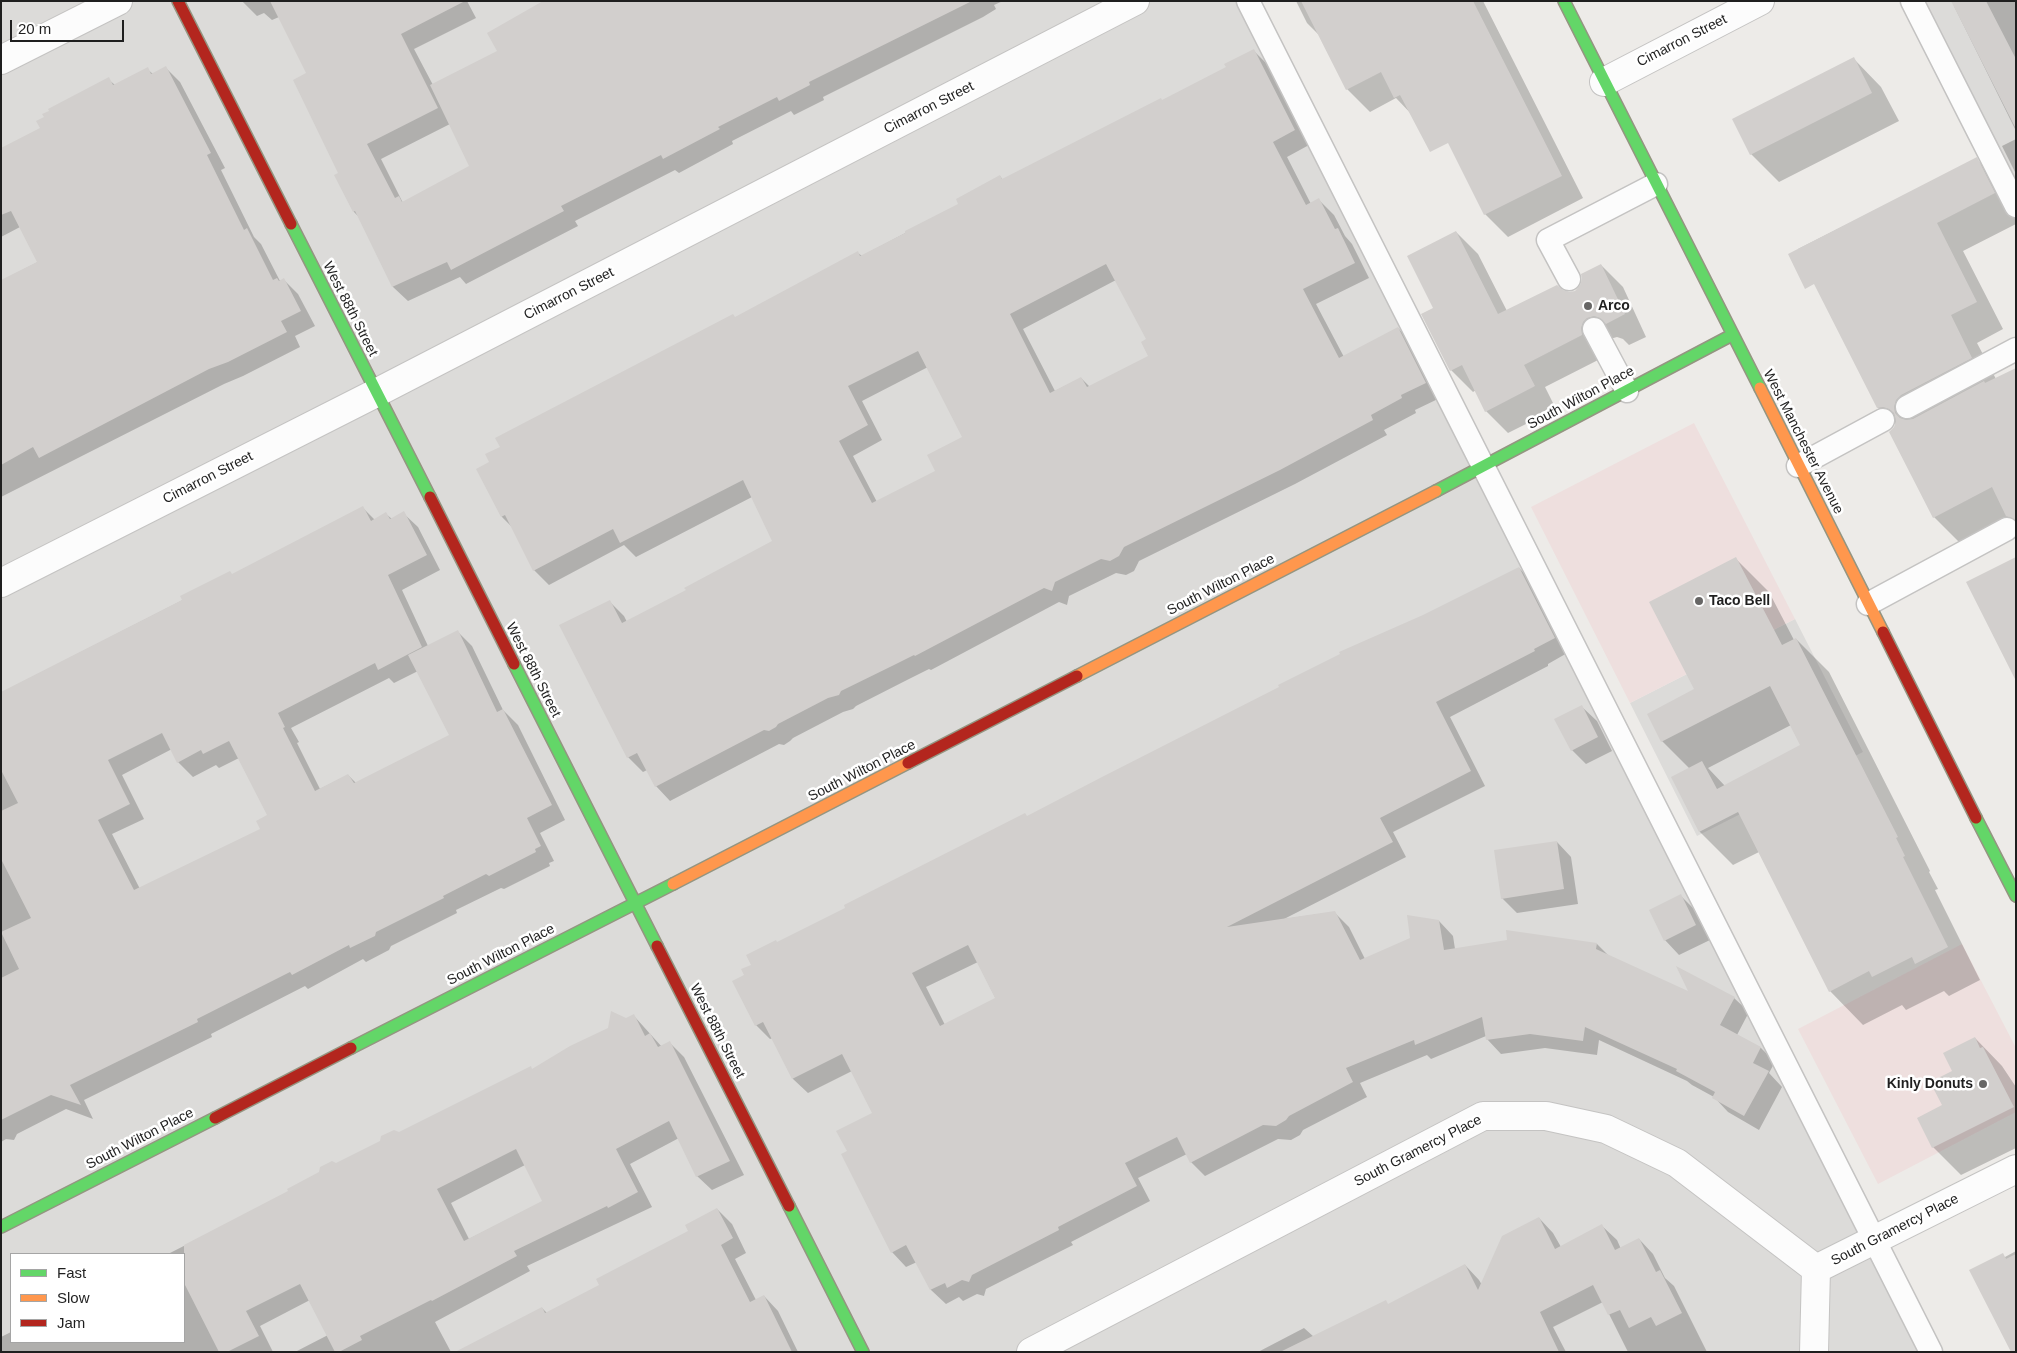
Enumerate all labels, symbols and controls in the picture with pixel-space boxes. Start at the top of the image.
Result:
scale bar [12,10,126,42]
street label: Cimarron Street [1634,11,1730,71]
text: 20 m [18,20,51,37]
street label: Cimarron Street [881,78,977,138]
street label: West 88th Street [319,259,381,359]
street label: Cimarron Street [521,264,617,324]
place label: Arco [1598,298,1630,314]
marker: Arco [1582,300,1594,312]
street label: South Wilton Place [1525,363,1637,433]
street label: West Manchester Avenue [1759,367,1847,517]
street label: Cimarron Street [160,448,256,508]
street label: South Wilton Place [1164,551,1278,619]
place label: Taco Bell [1709,593,1770,609]
marker: Taco Bell [1693,595,1705,607]
street label: West 88th Street [502,620,564,720]
street label: South Wilton Place [805,737,919,805]
street label: South Wilton Place [444,921,558,989]
street label: West 88th Street [686,981,748,1081]
place label: Kinly Donuts [1887,1076,1973,1092]
marker: Kinly Donuts [1977,1078,1989,1090]
street label: South Wilton Place [83,1105,197,1173]
street label: South Gramercy Place [1351,1112,1485,1190]
street label: South Gramercy Place [1828,1191,1962,1269]
legend [10,1253,185,1343]
text: Fast [57,1264,86,1281]
text: Slow [57,1289,90,1306]
text: Jam [57,1314,85,1331]

